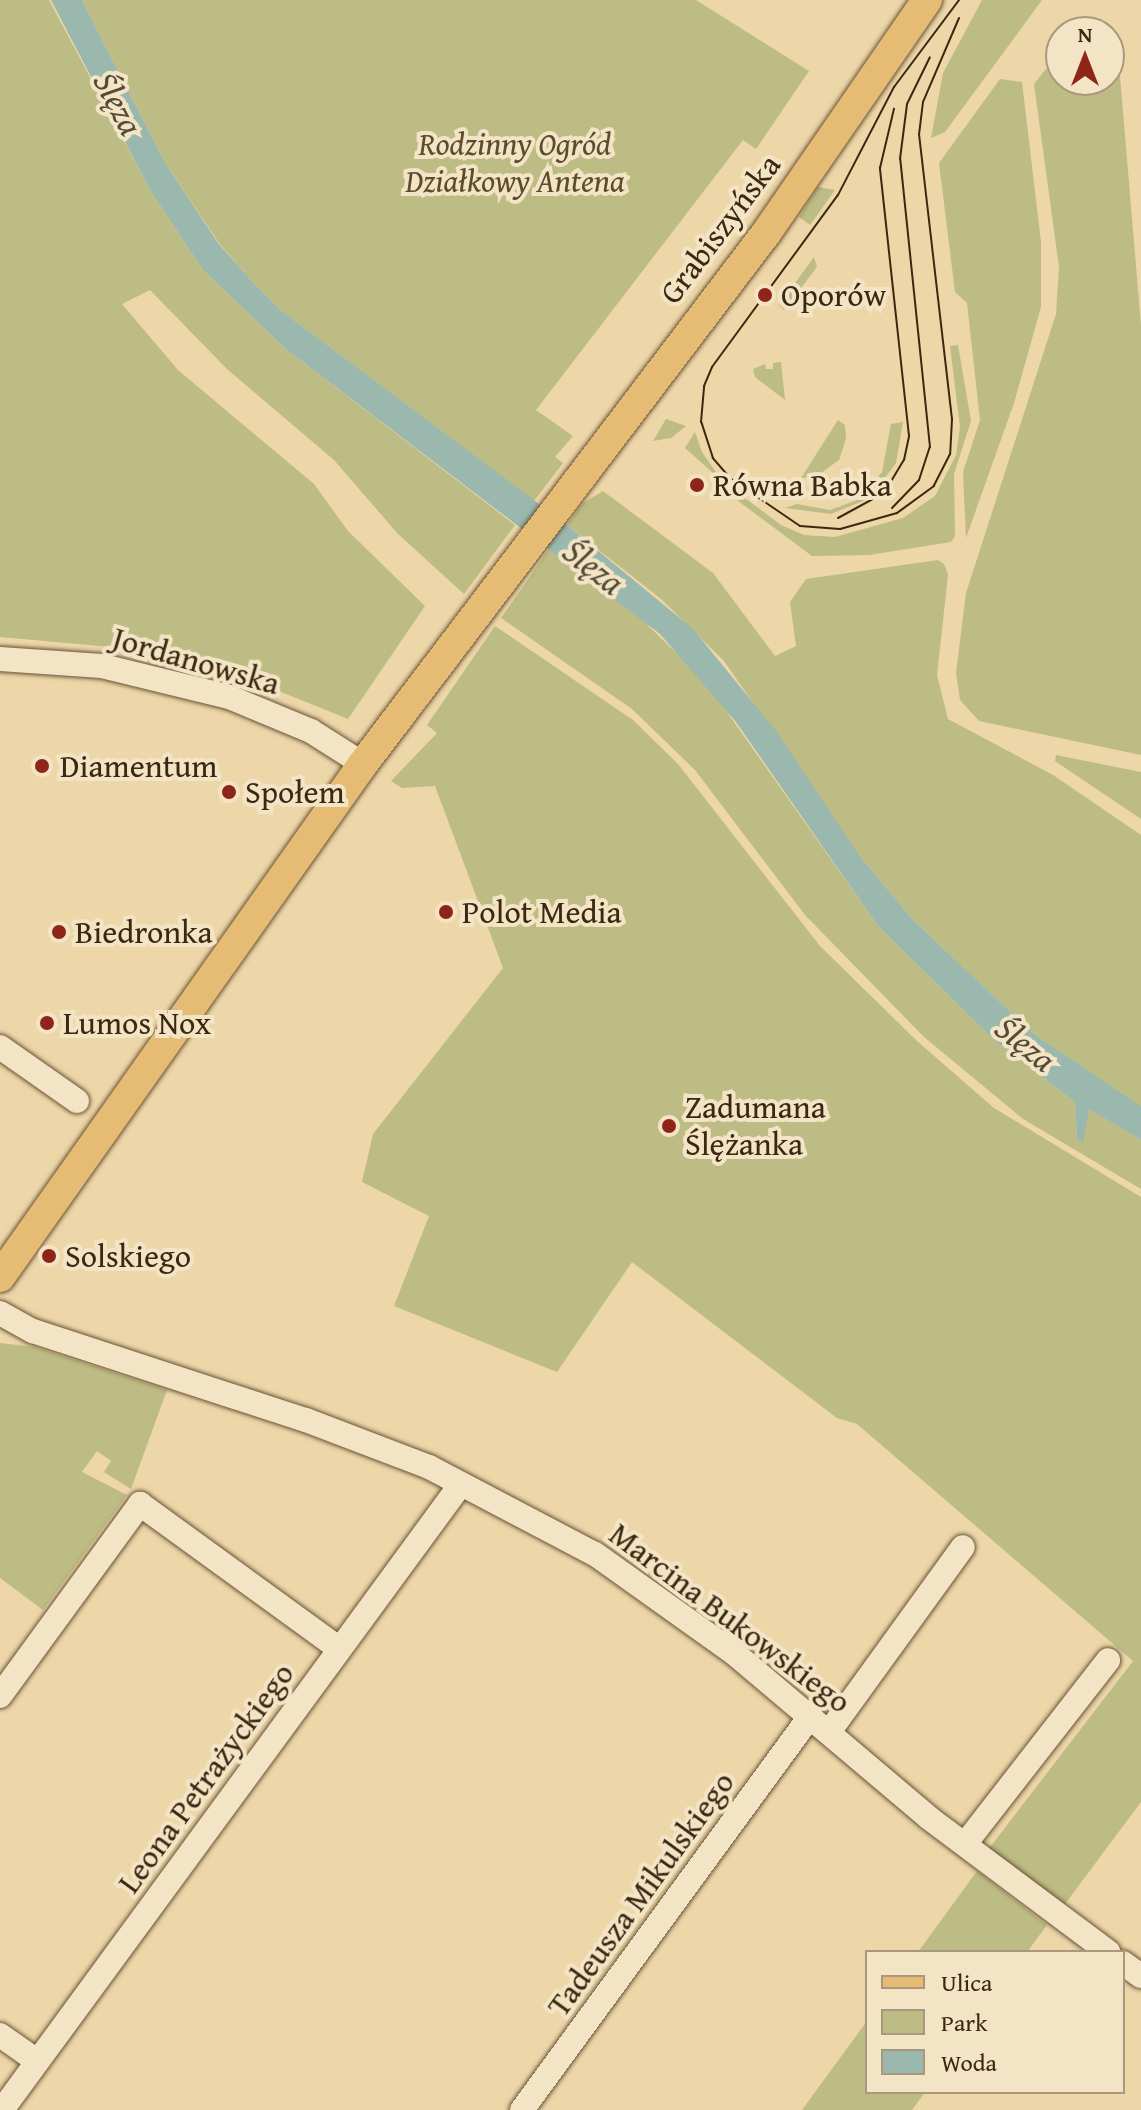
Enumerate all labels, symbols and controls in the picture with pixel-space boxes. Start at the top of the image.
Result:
north arrow [1045,16,1125,96]
text: N [1078,18,1092,50]
water label: Ślęza [86,64,152,142]
park label: Rodzinny Ogród Działkowy Antena [405,126,625,201]
street label: Grabiszyńska [651,147,789,311]
place label: Oporów [781,276,886,314]
marker: Oporów [756,286,774,304]
place label: Równa Babka [713,466,892,504]
marker: Równa Babka [688,476,706,494]
water label: Ślęza [555,530,633,602]
street label: Jordanowska [108,619,284,703]
place label: Diamentum [60,747,217,785]
marker: Diamentum [31,755,53,777]
place label: Społem [245,773,345,811]
marker: Społem [220,783,238,801]
place label: Polot Media [462,893,622,931]
marker: Polot Media [437,903,455,921]
place label: Biedronka [75,913,213,951]
marker: Biedronka [50,923,68,941]
place label: Lumos Nox [63,1004,211,1042]
water label: Ślęza [988,1006,1064,1080]
marker: Lumos Nox [38,1014,56,1032]
place label: Zadumana Ślężanka [685,1089,826,1164]
marker: Zadumana Ślężanka [660,1117,678,1135]
place label: Solskiego [65,1237,191,1275]
marker: Solskiego [40,1247,58,1265]
street label: Marcina Bukowskiego [602,1515,858,1721]
street label: Leona Petrażyckiego [110,1656,302,1900]
street label: Tadeusza Mikulskiego [539,1764,743,2024]
legend [865,1950,1125,2094]
text: Ulica [941,1965,992,2000]
text: Park [941,2005,987,2040]
text: Woda [941,2045,997,2080]

